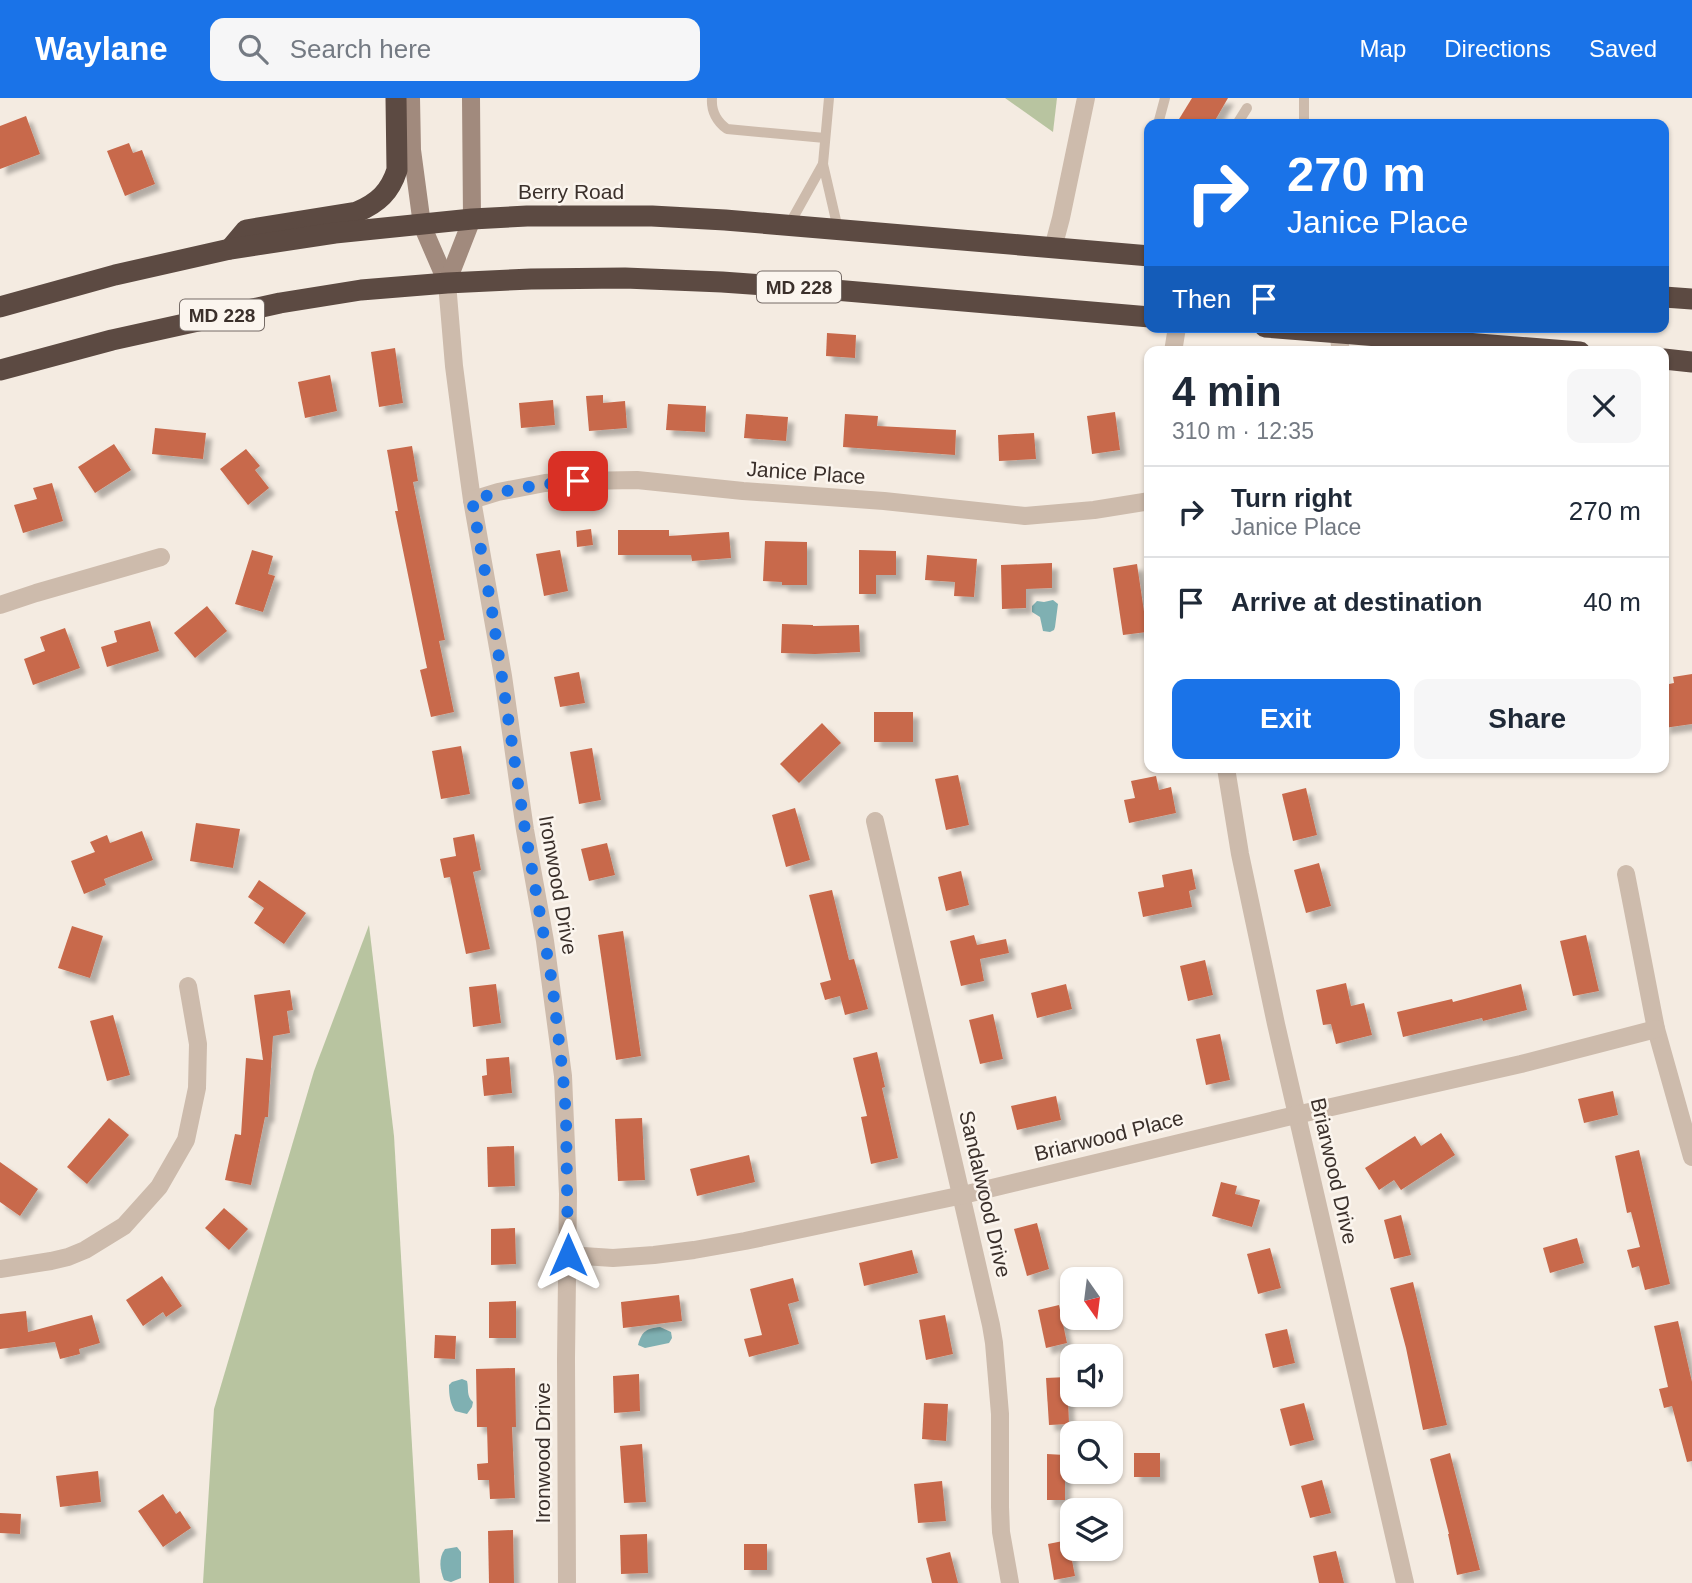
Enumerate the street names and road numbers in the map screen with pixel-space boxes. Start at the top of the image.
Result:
street label: Berry Road [518,180,624,203]
road number: MD 228 [757,272,841,302]
road number: MD 228 [180,300,264,330]
street label: Janice Place [746,457,866,488]
street label: Ironwood Drive [535,813,582,956]
street label: Briarwood Drive [1306,1096,1362,1246]
street label: Briarwood Place [1032,1106,1186,1165]
street label: Sandalwood Drive [955,1108,1016,1280]
street label: Ironwood Drive [531,1382,554,1524]

